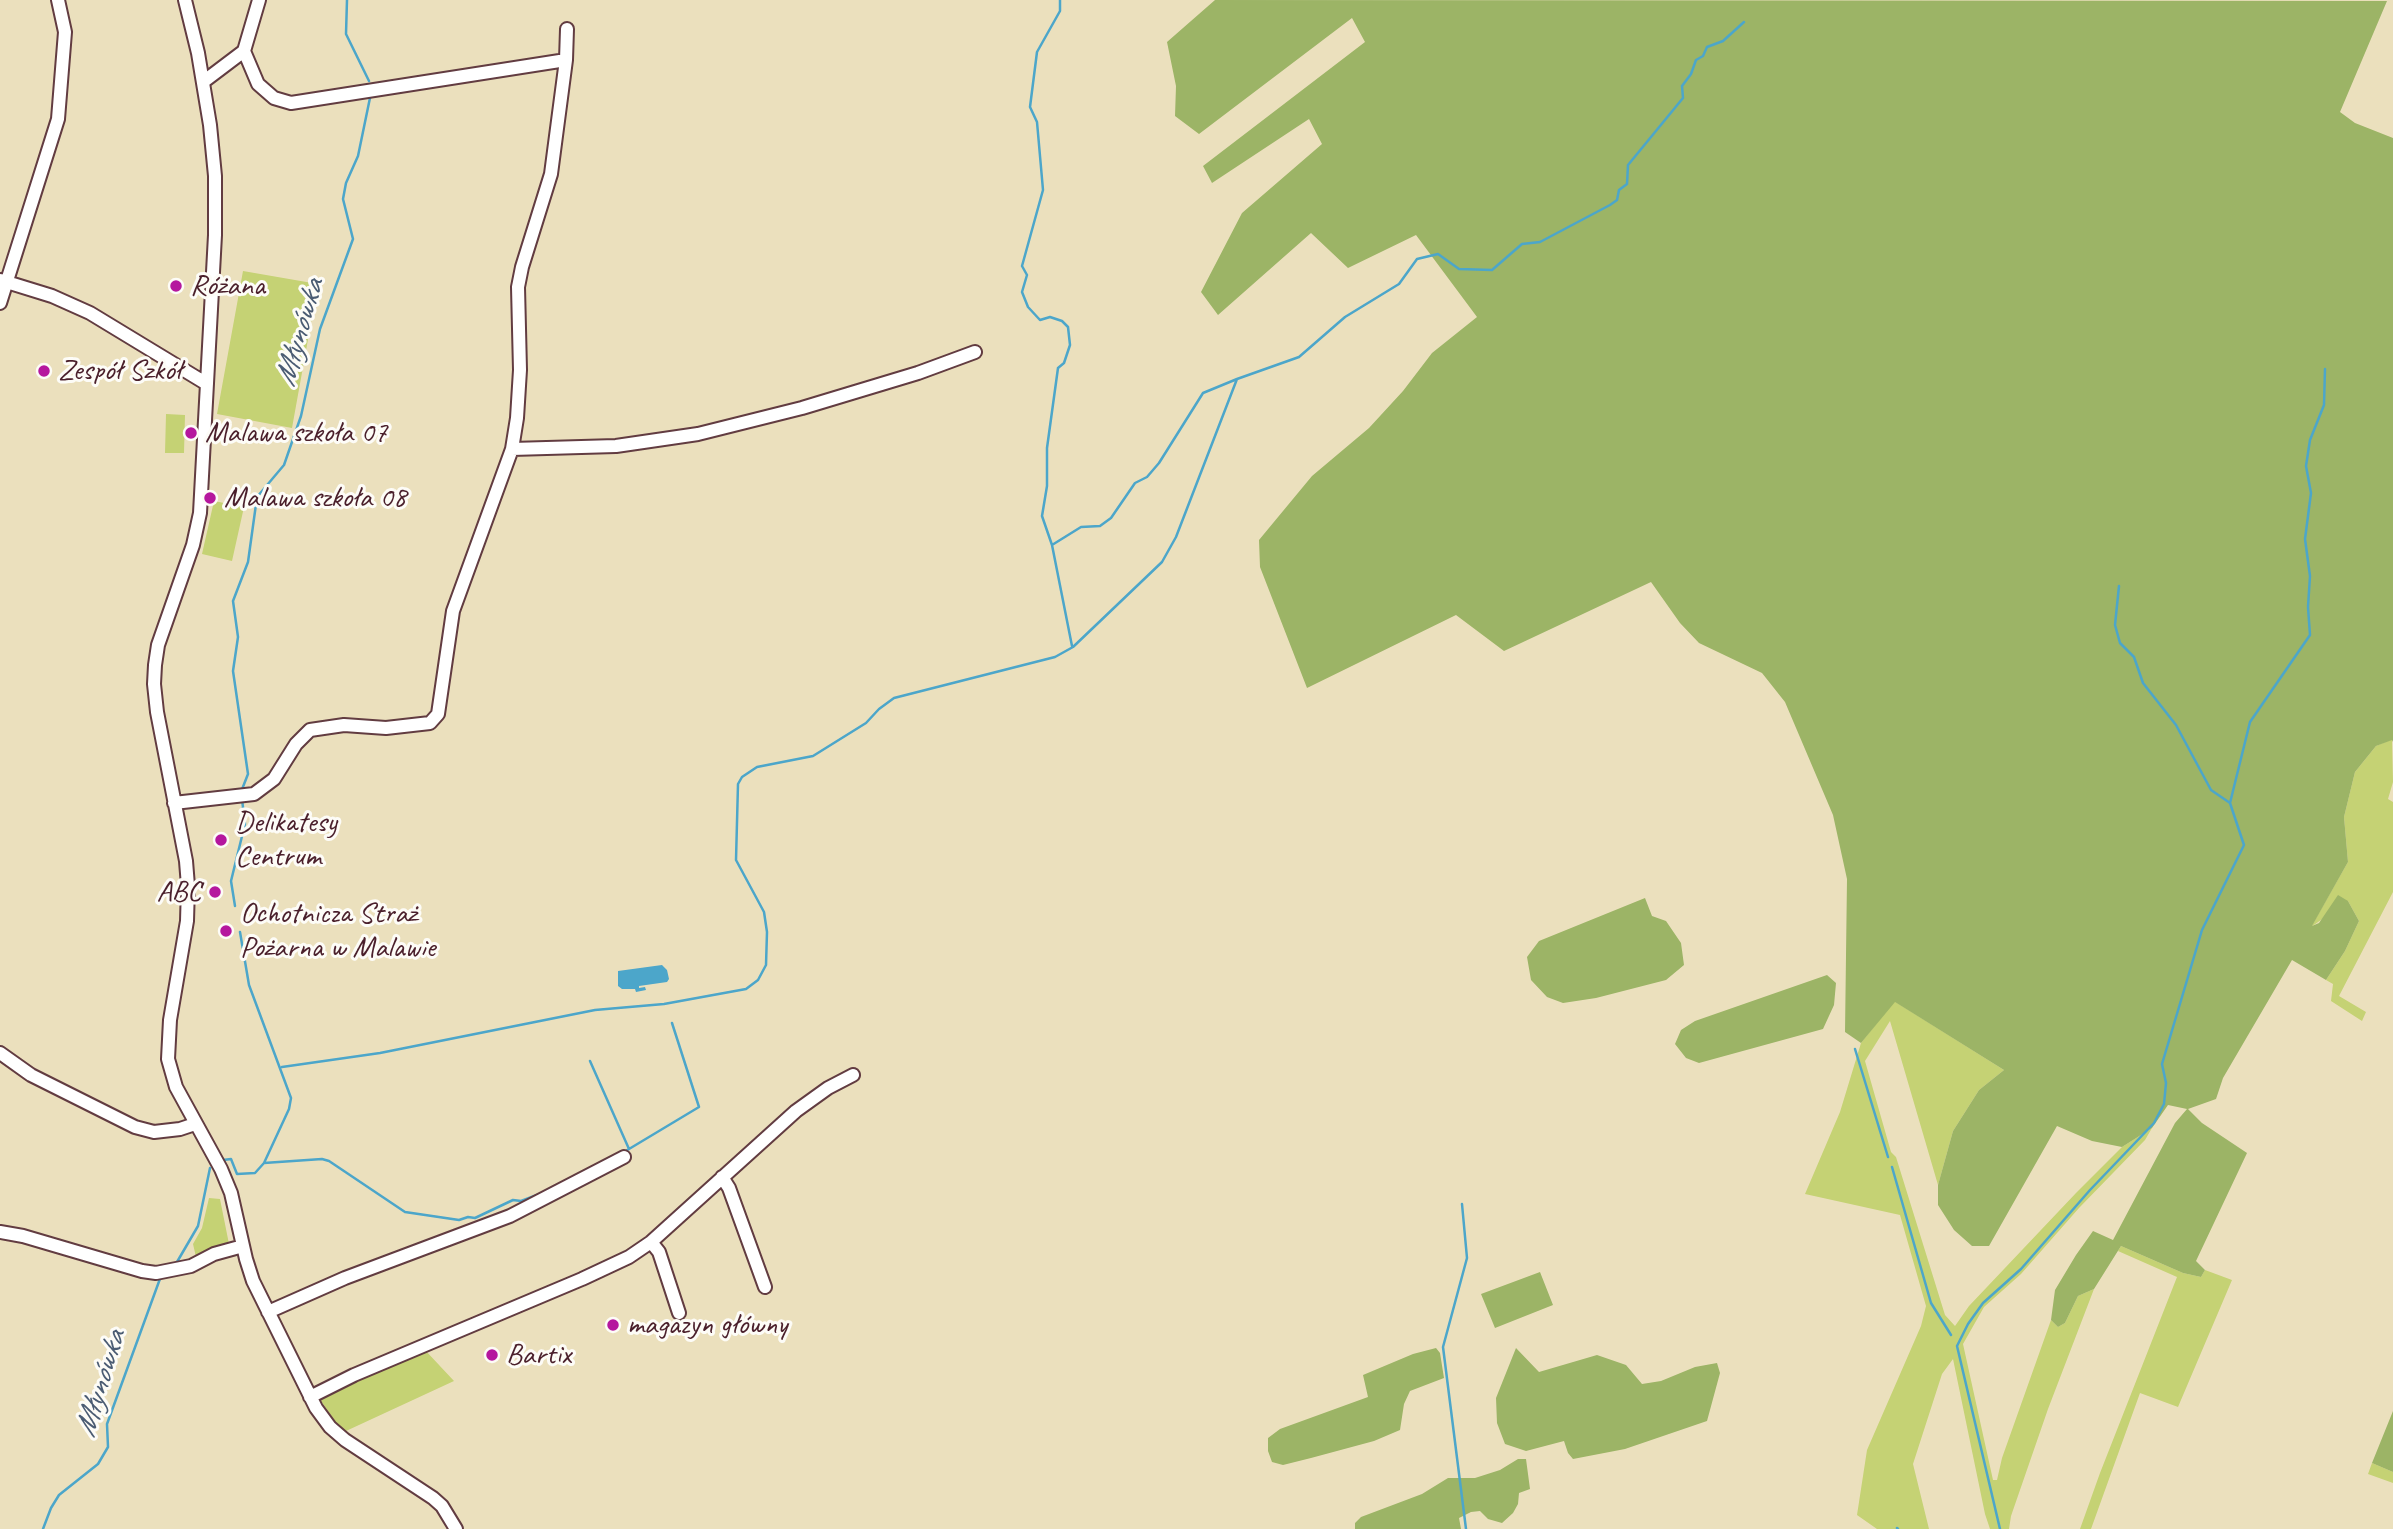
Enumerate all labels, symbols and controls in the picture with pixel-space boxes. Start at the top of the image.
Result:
place label: Różana [190,268,265,304]
water label: Młynówka [267,275,333,391]
marker: Różana [168,278,184,294]
place label: Zespół Szkół [58,353,181,389]
marker: Zespół Szkół [36,363,52,379]
place label: Malawa szkoła 07 [205,415,387,451]
marker: Malawa szkoła 07 [183,425,199,441]
place label: Malawa szkoła 08 [224,480,406,516]
marker: Malawa szkoła 08 [202,490,218,506]
place label: Delikatesy Centrum [235,805,337,876]
marker: Delikatesy Centrum [213,832,229,848]
place label: ABC [156,874,201,910]
marker: ABC [207,884,223,900]
place label: Ochotnicza Straż Pożarna w Malawie [240,896,435,967]
marker: Ochotnicza Straż Pożarna w Malawie [218,923,234,939]
place label: magazyn główny [627,1307,787,1343]
marker: magazyn główny [605,1317,621,1333]
water label: Młynówka [67,1326,135,1442]
place label: Bartix [506,1337,571,1373]
marker: Bartix [484,1347,500,1363]

